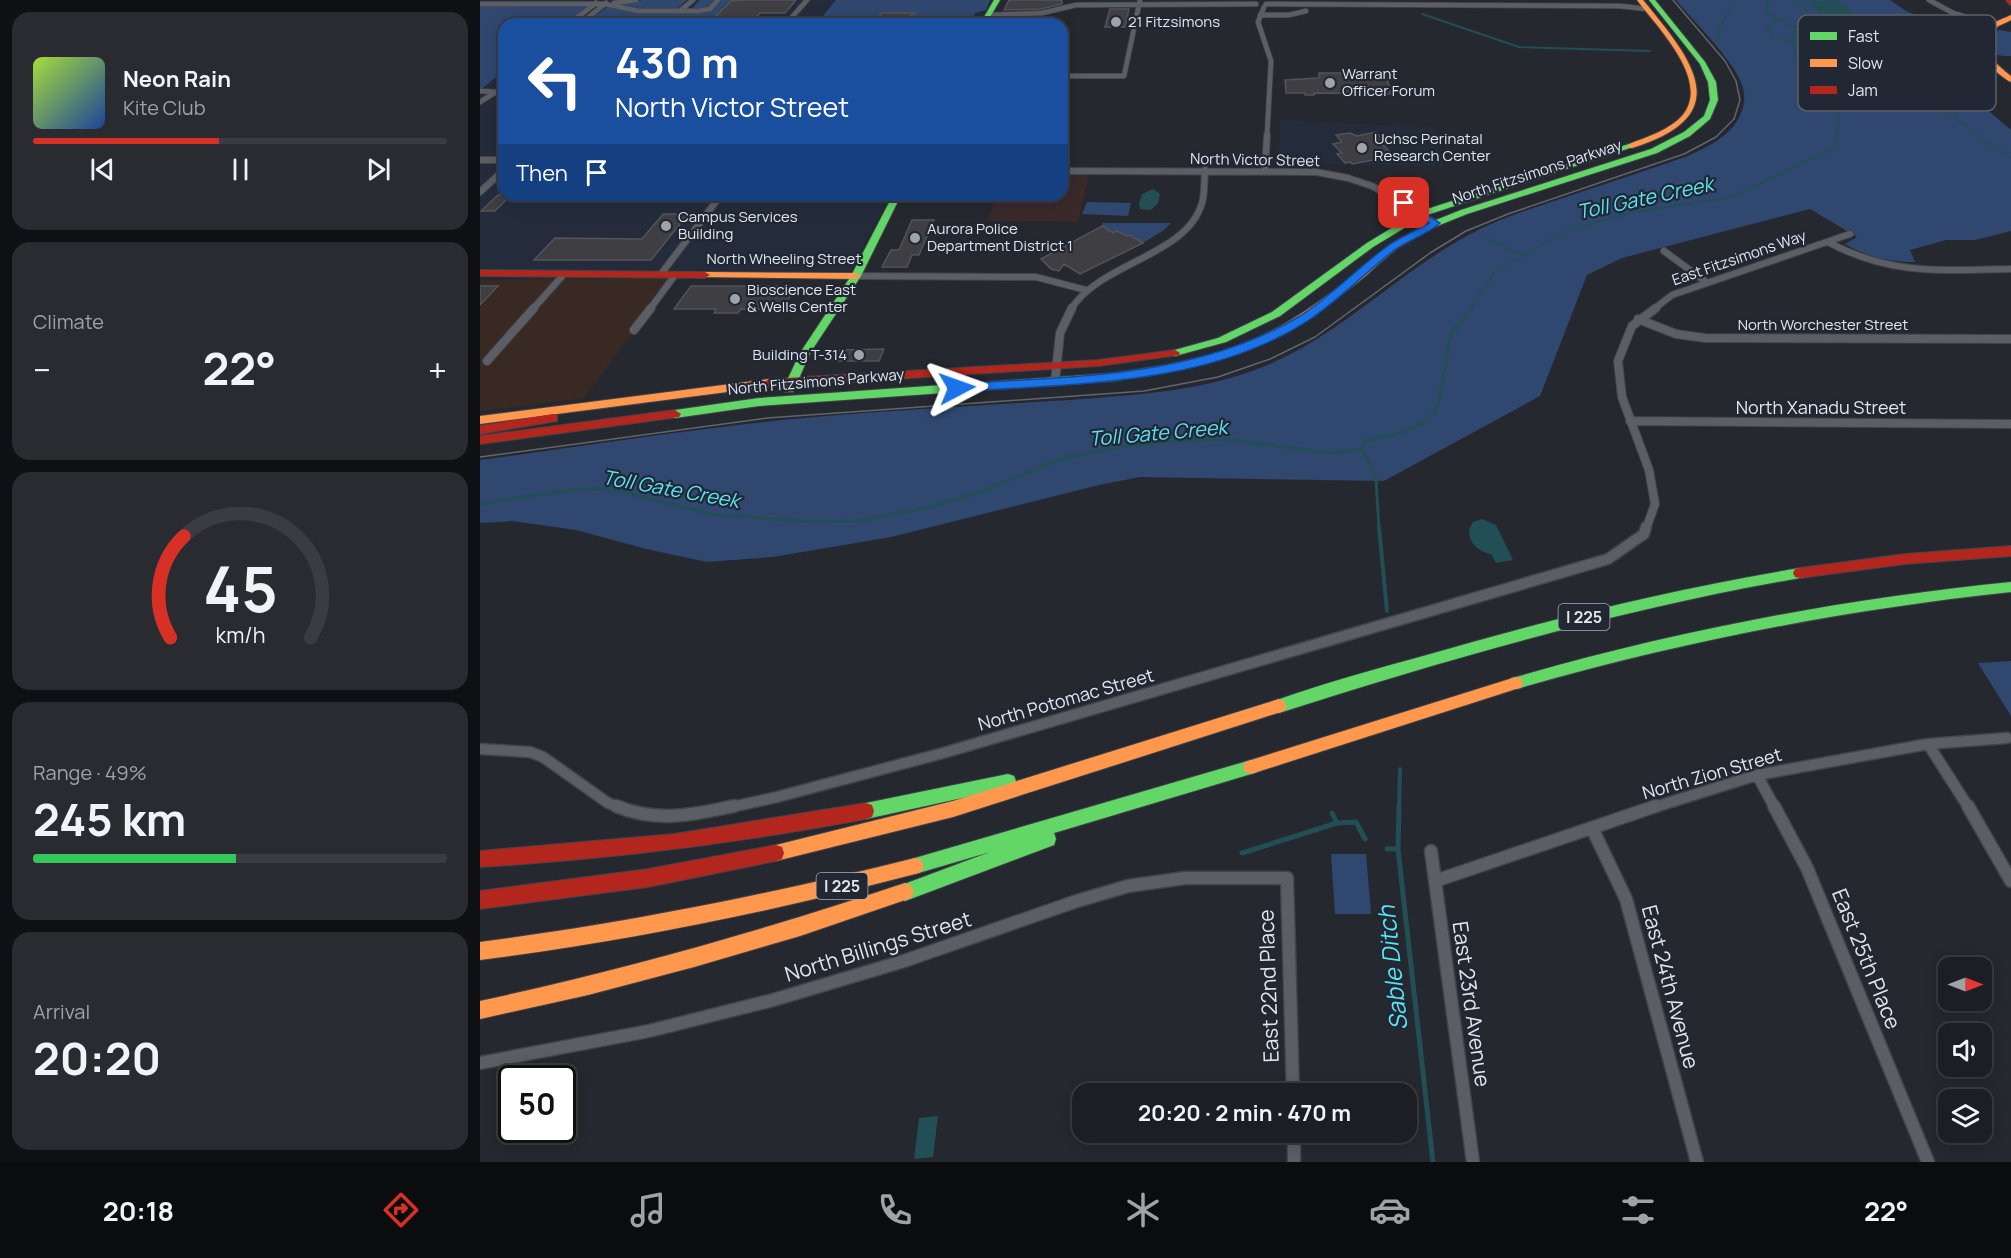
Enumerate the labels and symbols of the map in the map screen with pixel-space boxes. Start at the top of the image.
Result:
place label: 21 Fitzsimons [1128,11,1220,32]
marker: 21 Fitzsimons [1109,15,1123,29]
legend [1798,15,1996,111]
text: Fast [1848,25,1879,47]
text: Slow [1848,52,1883,74]
place label: Warrant Officer Forum [1342,63,1435,101]
marker: Warrant Officer Forum [1323,76,1337,90]
text: Jam [1848,79,1878,101]
place label: Uchsc Perinatal Research Center [1374,128,1491,166]
street label: North Fitzsimons Parkway [1449,134,1624,209]
marker: Uchsc Perinatal Research Center [1355,141,1369,155]
street label: North Victor Street [1190,148,1320,171]
water label: Toll Gate Creek [1574,169,1719,225]
pin [1378,177,1429,228]
place label: Campus Services Building [678,206,798,244]
place label: Aurora Police Department District 1 [927,218,1073,256]
marker: Campus Services Building [659,219,673,233]
street label: East Fitzsimons Way [1669,225,1809,290]
marker: Aurora Police Department District 1 [908,231,922,245]
street label: North Wheeling Street [707,248,861,269]
place label: Bioscience East & Wells Center [747,279,856,317]
marker: Bioscience East & Wells Center [728,292,742,306]
street label: North Worchester Street [1738,314,1908,335]
place label: Building T-314 [753,344,847,365]
marker: Building T-314 [852,348,866,362]
position arrow [925,356,989,420]
street label: North Fitzsimons Parkway [727,363,905,400]
street label: North Xanadu Street [1736,395,1906,419]
water label: Toll Gate Creek [1088,413,1231,452]
water label: Toll Gate Creek [600,463,745,514]
road number: I 225 [1558,604,1610,630]
street label: North Potomac Street [975,662,1156,736]
street label: North Zion Street [1639,742,1784,804]
road number: I 225 [816,873,868,899]
street label: East 25th Place [1826,884,1908,1033]
street label: East 24th Avenue [1636,902,1706,1072]
water label: Sable Ditch [1368,903,1414,1032]
street label: North Billings Street [781,904,974,988]
street label: East 22nd Place [1251,909,1285,1063]
street label: East 23rd Avenue [1447,919,1497,1088]
north arrow [1938,957,1992,1011]
speed limit sign: 50 [498,1065,576,1143]

